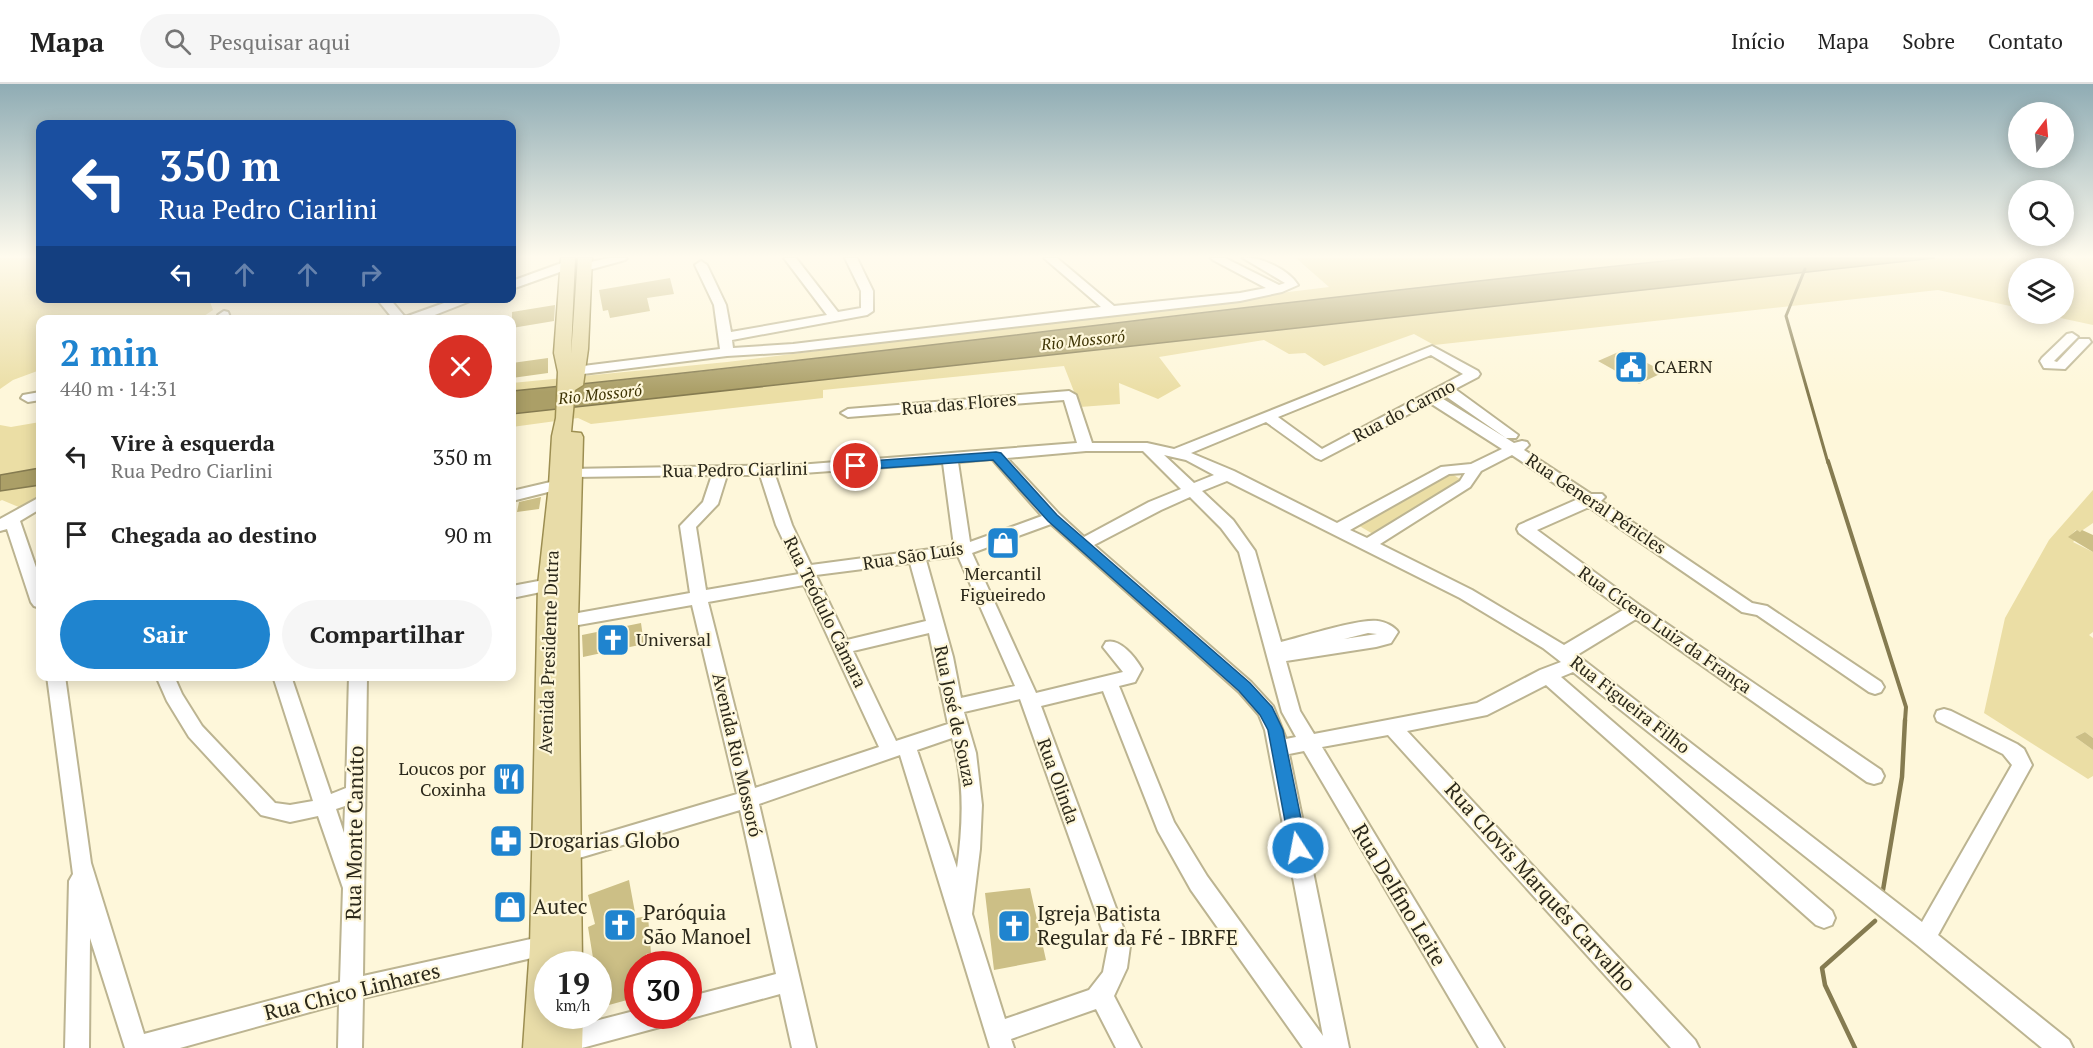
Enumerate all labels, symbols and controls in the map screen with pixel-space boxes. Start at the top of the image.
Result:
search box [140,14,560,68]
text: Mapa [30,23,104,60]
icon: search [161,25,194,58]
text: Pesquisar aqui [209,27,351,56]
text: Início [1731,27,1785,55]
text: Mapa [1818,27,1869,55]
text: Sobre [1902,27,1955,55]
text: Contato [1988,27,2063,55]
north arrow [2008,102,2074,168]
map controls [2008,102,2074,324]
text: 350 m [159,137,280,193]
icon: left [60,144,138,222]
button: search [2008,180,2074,246]
text: Rua Pedro Ciarlini [159,191,378,227]
icon: left [165,258,198,291]
icon: ahead [228,258,261,291]
icon: ahead [291,258,324,291]
icon: right [354,258,387,291]
button: layers [2008,258,2074,324]
water label: Rio Mossoró [1039,325,1126,355]
text: 2 min [60,329,158,376]
button: close [429,335,492,398]
public building icon: CAERN [1613,349,1649,385]
place label: CAERN [1654,354,1713,378]
street label: Rua do Carmo [1348,373,1459,447]
text: 440 m · 14:31 [60,375,178,402]
water label: Rio Mossoró [556,379,643,409]
street label: Rua das Flores [900,386,1017,420]
text: Vire à esquerda [111,428,275,457]
icon: left [60,440,93,473]
pin [830,440,881,491]
text: 350 m [432,442,492,471]
street label: Rua General Péricles [1522,447,1671,559]
icon: arrive [839,449,872,482]
street label: Rua Pedro Ciarlini [662,456,808,482]
text: Rua Pedro Ciarlini [111,457,273,484]
icon: arrive [60,518,93,551]
text: Chegada ao destino [111,520,317,549]
text: 90 m [444,520,492,549]
shop icon: Mercantil Figueiredo [985,525,1021,561]
street label: Rua Teódulo Câmara [779,532,873,691]
street label: Rua São Luís [861,535,965,575]
street label: Avenida Presidente Dutra [532,550,564,754]
street label: Rua Cícero Luiz da França [1574,560,1757,698]
place label: Mercantil Figueiredo [960,561,1046,606]
button: Sair [60,600,270,669]
button: Compartilhar [282,600,492,669]
church icon: Universal [595,622,631,658]
place label: Universal [636,627,711,651]
street label: Rua José de Souza [929,643,983,789]
street label: Rua Figueira Filho [1566,650,1696,759]
street label: Avenida Rio Mossoró [707,670,769,839]
street label: Rua Olinda [1032,735,1085,827]
street label: Rua Monte Canúto [338,745,370,921]
place label: Loucos por Coxinha [399,756,486,801]
restaurant icon: Loucos por Coxinha [491,761,527,797]
street label: Rua Clovis Marquês Carvalho [1439,776,1642,997]
position arrow [1266,816,1330,880]
street label: Rua Delfino Leite [1346,818,1453,971]
pharmacy icon: Drogarias Globo [488,823,524,859]
place label: Drogarias Globo [529,826,680,854]
shop icon: Autec [492,889,528,925]
place label: Autec [533,892,588,920]
place label: Paróquia São Manoel [643,898,751,950]
place label: Igreja Batista Regular da Fé - IBRFE [1037,899,1238,951]
church icon: Paróquia São Manoel [602,907,638,943]
church icon: Igreja Batista Regular da Fé - IBRFE [996,908,1032,944]
speed limit sign: 30 [624,951,702,1029]
street label: Rua Chico Linhares [261,956,443,1026]
text: 19 [556,963,590,1003]
text: km/h [556,995,590,1015]

